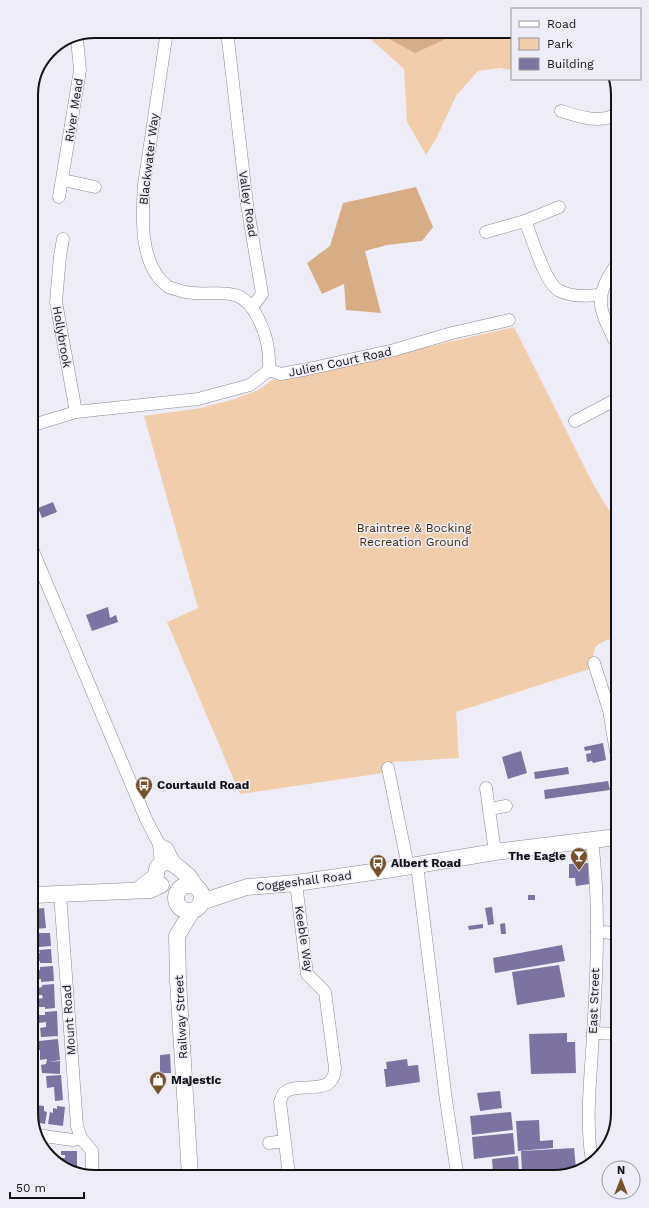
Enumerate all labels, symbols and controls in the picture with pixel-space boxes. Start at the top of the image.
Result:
legend [511,8,641,80]
text: Road [547,17,576,31]
text: Park [547,37,573,51]
text: Building [547,57,594,71]
street label: River Mead [62,77,86,143]
street label: Blackwater Way [136,112,162,206]
street label: Valley Road [236,170,260,238]
street label: Hollybrook [50,305,74,369]
street label: Julien Court Road [287,344,393,380]
park label: Braintree & Bocking Recreation Ground [357,521,472,549]
bus stop icon: Courtauld Road [134,775,154,800]
place label: Courtauld Road [157,778,249,792]
bar icon: The Eagle [569,846,589,871]
place label: The Eagle [508,849,566,863]
bus stop icon: Albert Road [368,853,388,878]
place label: Albert Road [391,856,461,870]
street label: Coggeshall Road [256,868,352,894]
street label: Keeble Way [292,905,316,974]
street label: East Street [586,968,602,1034]
street label: Railway Street [172,975,190,1059]
street label: Mount Road [60,984,78,1056]
shop icon: Majestic [148,1070,168,1095]
place label: Majestic [171,1073,221,1087]
north arrow [601,1160,641,1200]
text: N [617,1164,625,1177]
scale bar [10,1174,84,1200]
text: 50 m [16,1181,46,1195]

